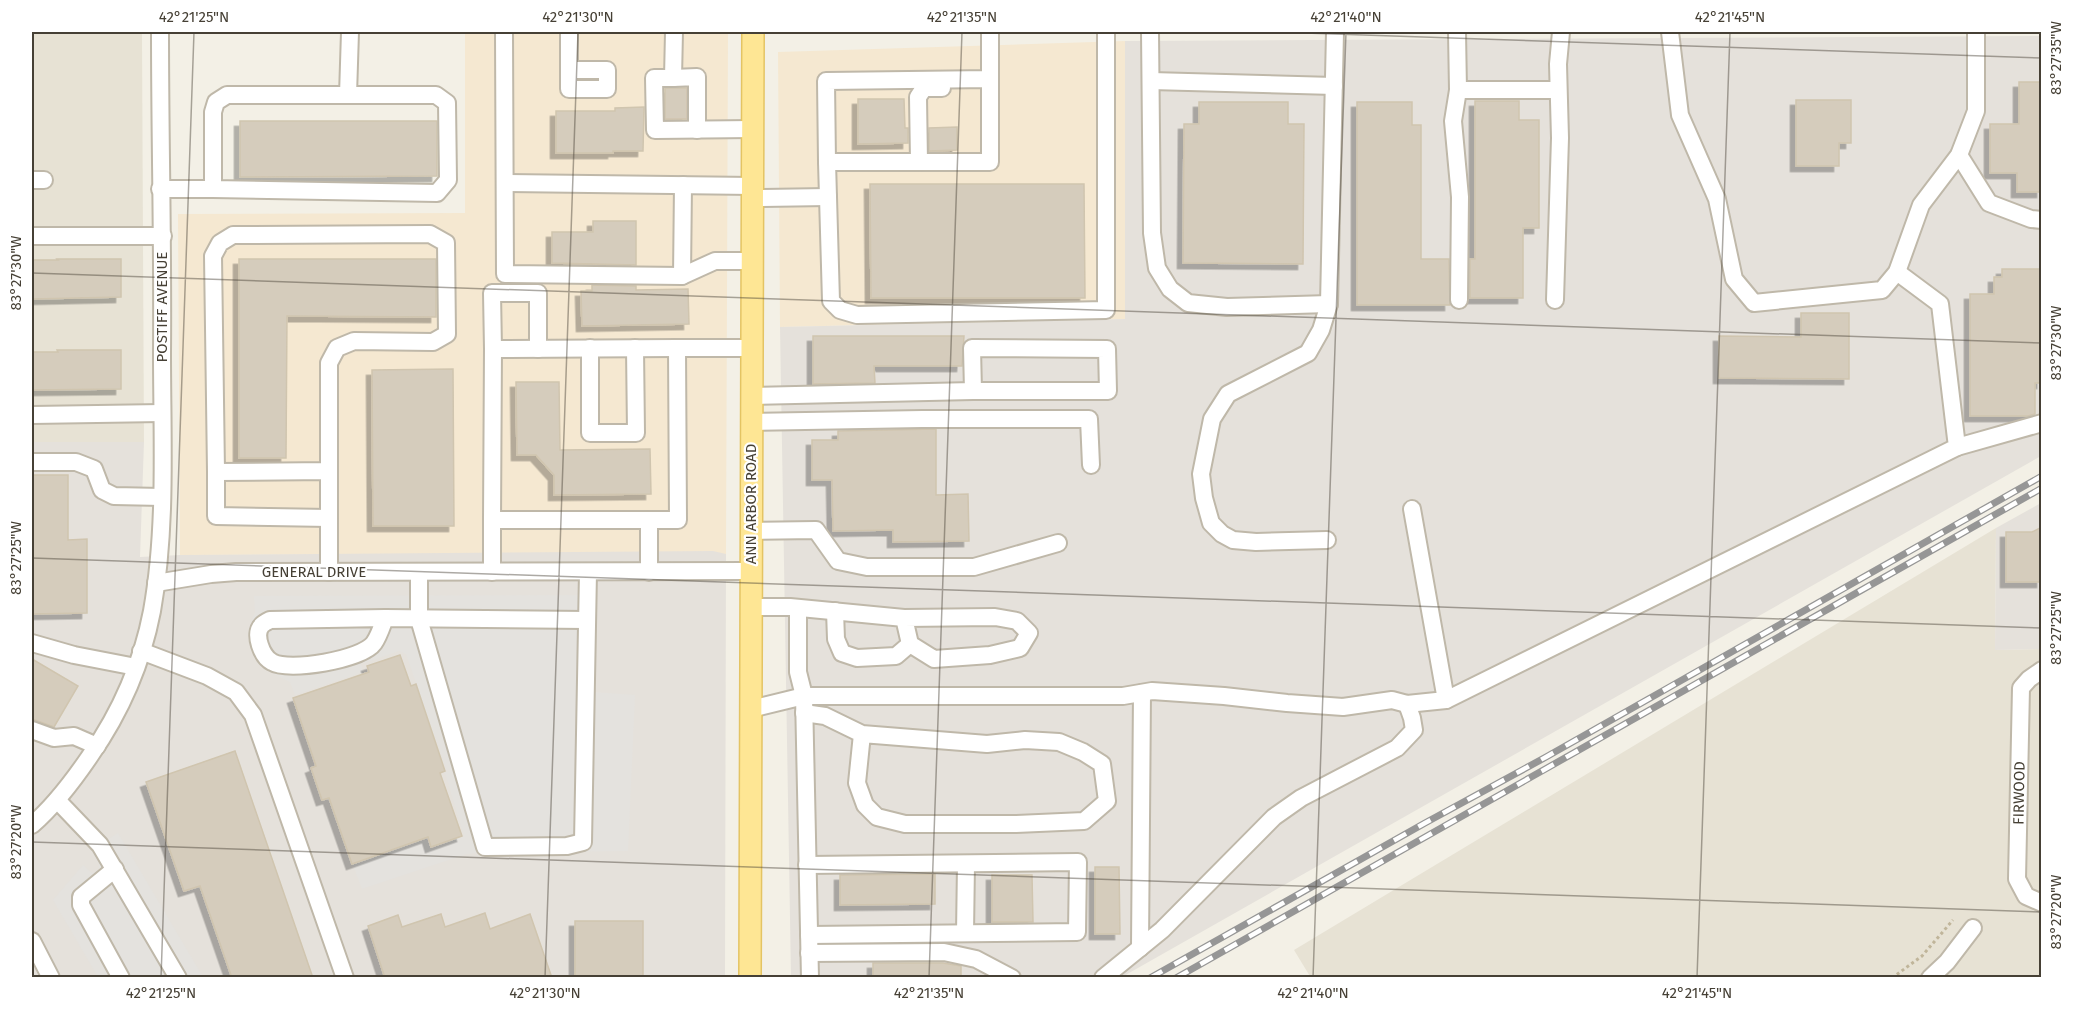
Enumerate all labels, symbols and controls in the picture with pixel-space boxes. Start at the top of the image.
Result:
text: 42°21'25"N [159,8,229,26]
text: 42°21'30"N [542,8,614,26]
text: 42°21'35"N [927,8,997,26]
text: 42°21'40"N [1310,8,1382,26]
text: 42°21'45"N [1695,8,1765,26]
text: 83°27'35"W [2047,20,2065,95]
text: 83°27'30"W [7,235,25,311]
street label: POSTIFF AVENUE [153,252,171,362]
text: 83°27'30"W [2047,305,2065,381]
street label: ANN ARBOR ROAD [742,444,760,564]
text: 83°27'25"W [7,520,25,595]
street label: GENERAL DRIVE [262,563,366,581]
text: 83°27'25"W [2047,590,2065,665]
street label: FIRWOOD [2009,761,2029,825]
text: 83°27'20"W [7,804,25,879]
text: 83°27'20"W [2047,874,2065,949]
text: 42°21'25"N [126,984,196,1002]
text: 42°21'30"N [509,984,581,1002]
text: 42°21'35"N [894,984,964,1002]
text: 42°21'40"N [1277,984,1349,1002]
text: 42°21'45"N [1662,984,1732,1002]

